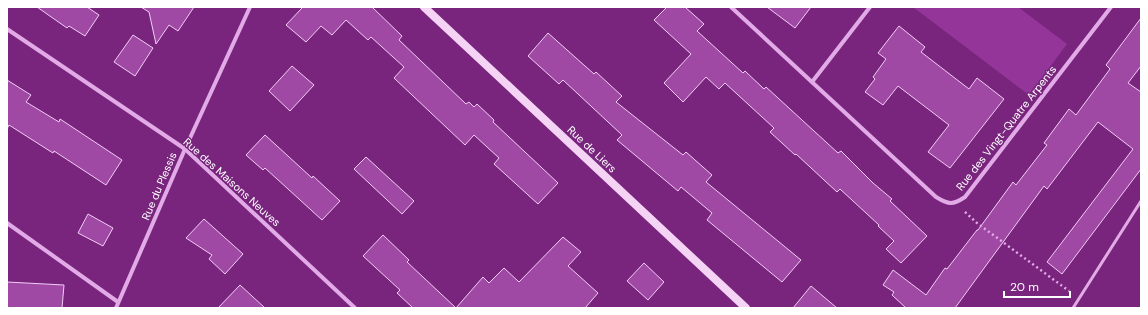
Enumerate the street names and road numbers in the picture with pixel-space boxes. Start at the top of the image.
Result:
street label: Rue des Vingt-Quatre Arpents [953,63,1059,193]
street label: Rue de Liers [564,123,620,175]
street label: Rue des Maisons Neuves [181,135,283,229]
street label: Rue du Plessis [138,150,180,222]

